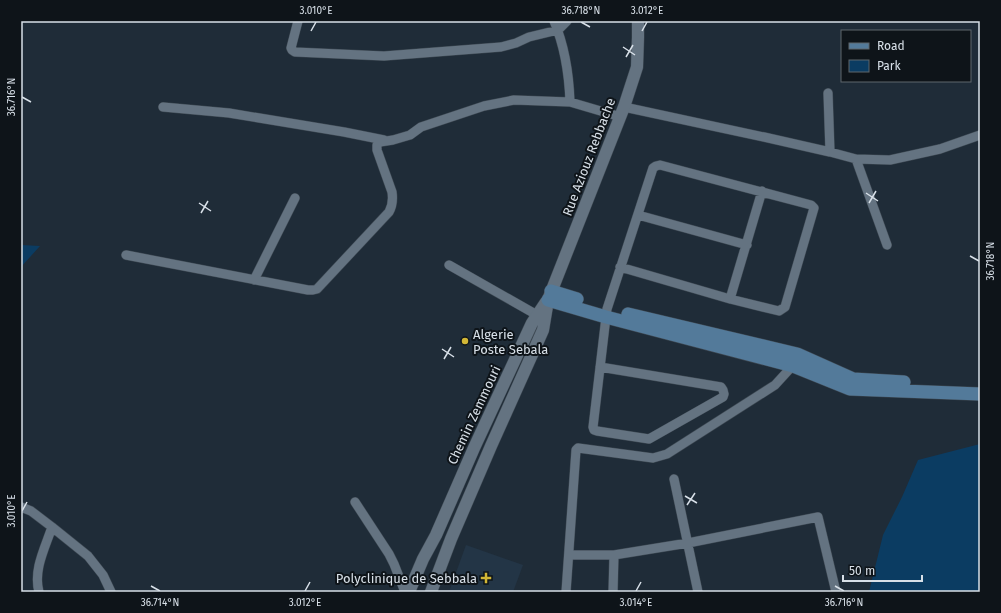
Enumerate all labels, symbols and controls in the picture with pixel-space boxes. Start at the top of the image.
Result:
text: 3.010°E [299,5,333,17]
text: 36.718°N [562,5,600,17]
text: 3.012°E [631,5,663,17]
legend [841,30,971,82]
text: Road [877,39,905,53]
text: Park [877,59,901,73]
text: 36.716°N [6,78,18,116]
street label: Rue Aziouz Rebbache [560,96,618,218]
text: 36.718°N [985,242,997,280]
place label: Algerie Poste Sebala [473,327,548,357]
marker: Algerie Poste Sebala [460,336,470,346]
street label: Chemin Zemmouri [445,363,503,467]
text: 3.010°E [6,494,18,528]
scale bar [843,557,922,583]
text: 50 m [849,564,875,578]
place label: Polyclinique de Sebbala [336,571,477,586]
marker: Polyclinique de Sebbala [480,572,492,584]
text: 36.714°N [141,597,179,609]
text: 3.012°E [289,597,321,609]
text: 3.014°E [620,597,652,609]
text: 36.716°N [825,597,863,609]

